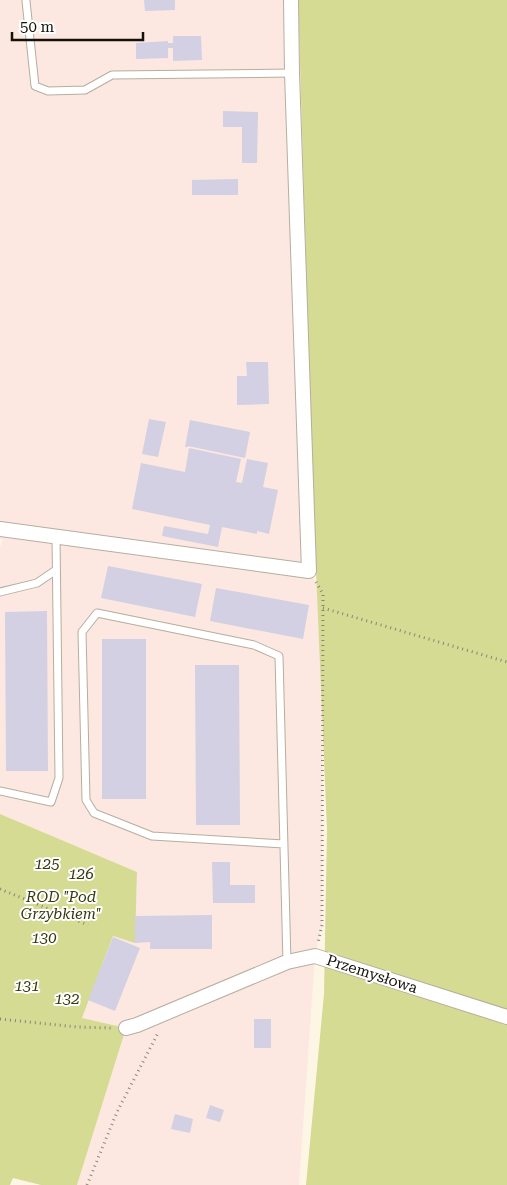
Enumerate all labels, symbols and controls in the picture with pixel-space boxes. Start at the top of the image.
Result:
scale bar [12,10,144,42]
text: 50 m [20,18,55,36]
park label: 125 [34,855,60,873]
park label: 126 [68,865,94,883]
park label: ROD "Pod Grzybkiem" [21,888,101,923]
park label: 130 [31,929,57,947]
street label: Przemysłowa [324,951,420,997]
park label: 131 [14,977,40,995]
park label: 132 [54,990,80,1008]

